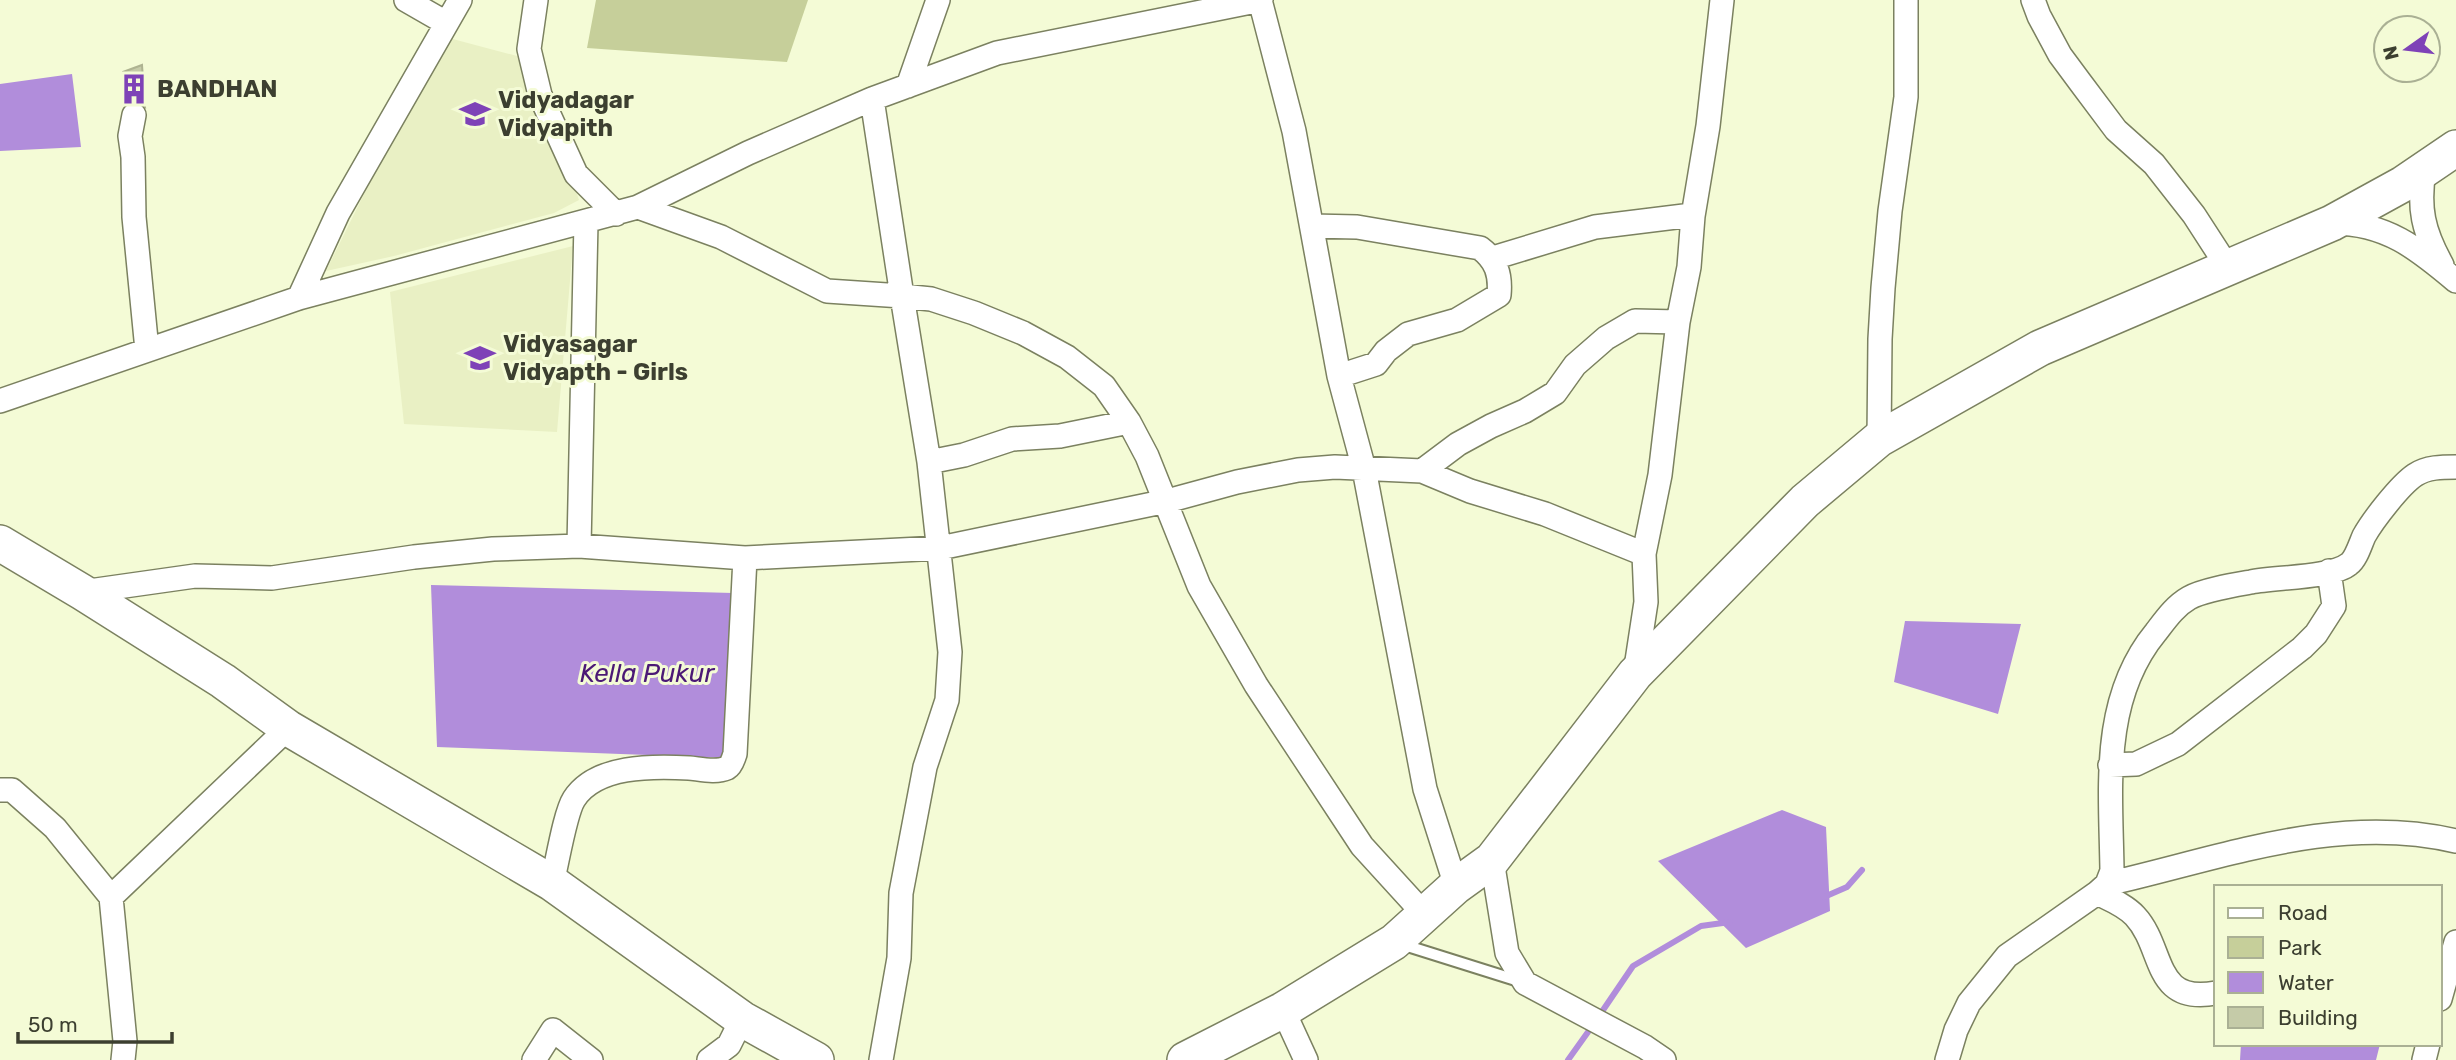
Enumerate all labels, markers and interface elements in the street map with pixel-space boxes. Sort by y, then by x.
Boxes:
north arrow [2372,14,2442,84]
text: N [2378,44,2404,62]
building icon: BANDHAN [117,72,151,106]
place label: BANDHAN [157,75,278,103]
place label: Vidyadagar Vidyapith [498,86,634,142]
school or university icon: Vidyadagar Vidyapith [458,97,492,131]
place label: Vidyasagar Vidyapth - Girls [503,330,688,386]
school or university icon: Vidyasagar Vidyapth - Girls [463,341,497,375]
water label: Kella Pukur [580,658,715,689]
legend [2214,885,2442,1046]
text: Road [2278,900,2328,925]
text: Park [2278,935,2322,960]
text: Water [2278,970,2334,995]
scale bar [18,1000,172,1044]
text: Building [2278,1005,2358,1030]
text: 50 m [28,1012,78,1037]

